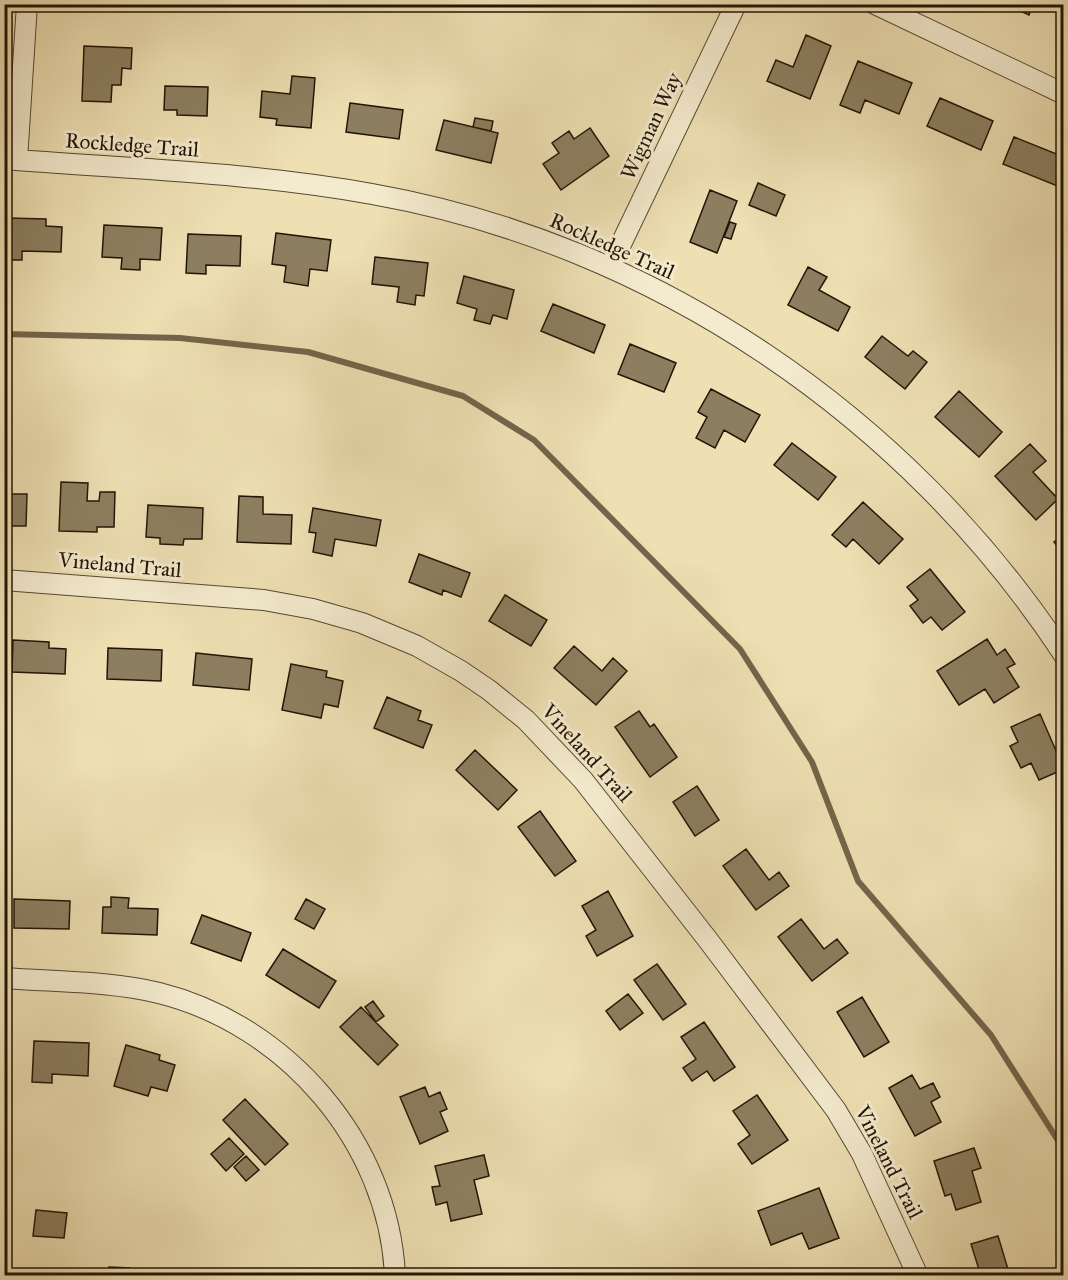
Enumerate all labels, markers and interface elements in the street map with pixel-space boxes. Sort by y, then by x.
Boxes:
street label: Wigman Way [615,67,688,184]
street label: Rockledge Trail [64,127,200,163]
street label: Rockledge Trail [546,207,679,285]
street label: Vineland Trail [56,547,183,583]
street label: Vineland Trail [535,698,638,808]
street label: Vineland Trail [849,1100,929,1223]

